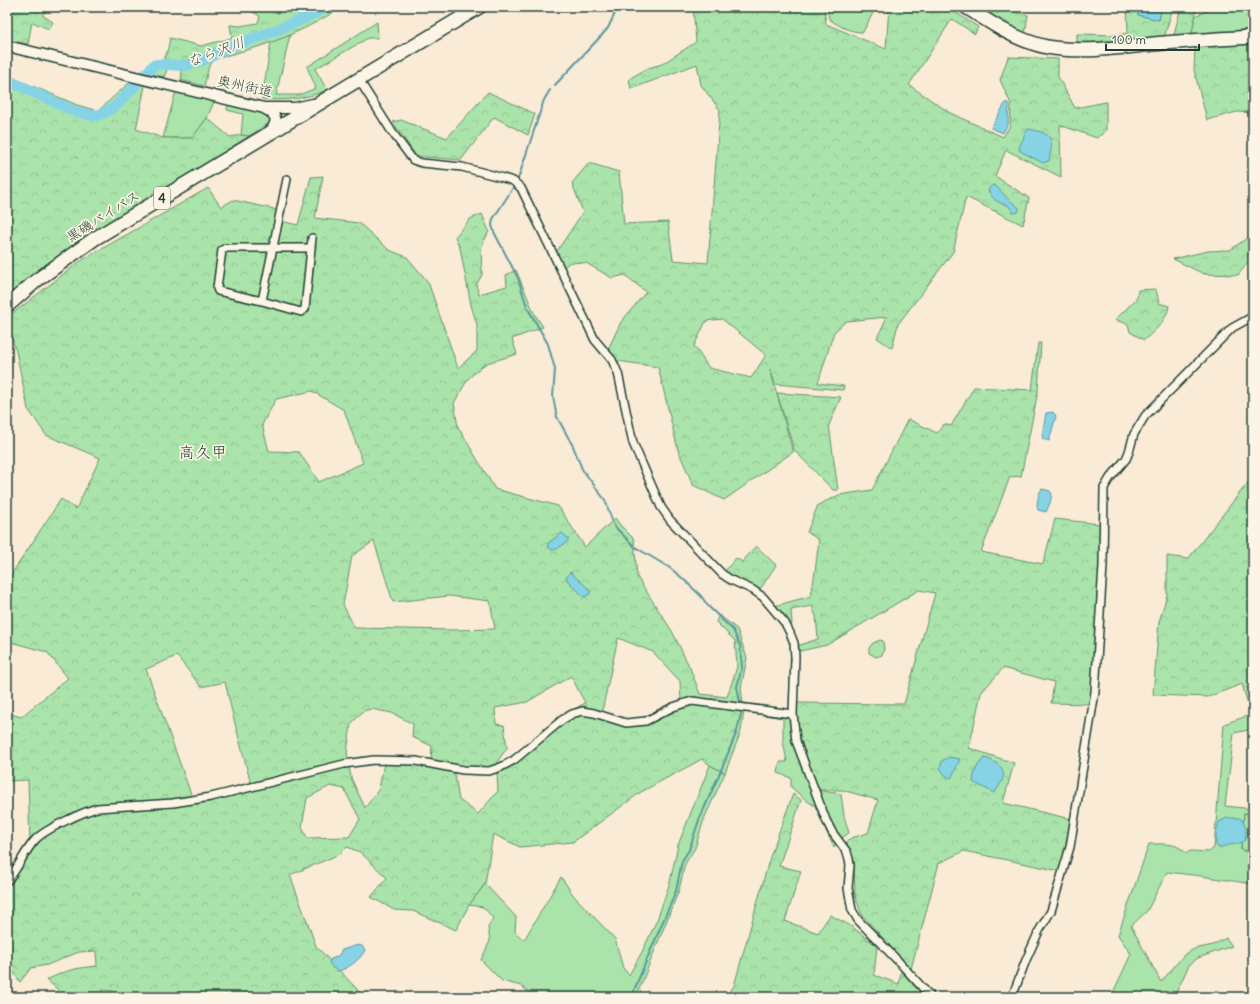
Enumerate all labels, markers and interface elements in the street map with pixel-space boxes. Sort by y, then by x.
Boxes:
scale bar [1106,26,1199,52]
water label: なら沢川 [184,32,247,71]
text: 100 m [1112,32,1146,47]
street label: 奥州街道 [216,71,274,101]
street label: 黒磯バイパス [63,186,143,246]
road number: 4 [154,187,170,209]
district label: 高久甲 [179,442,227,462]

